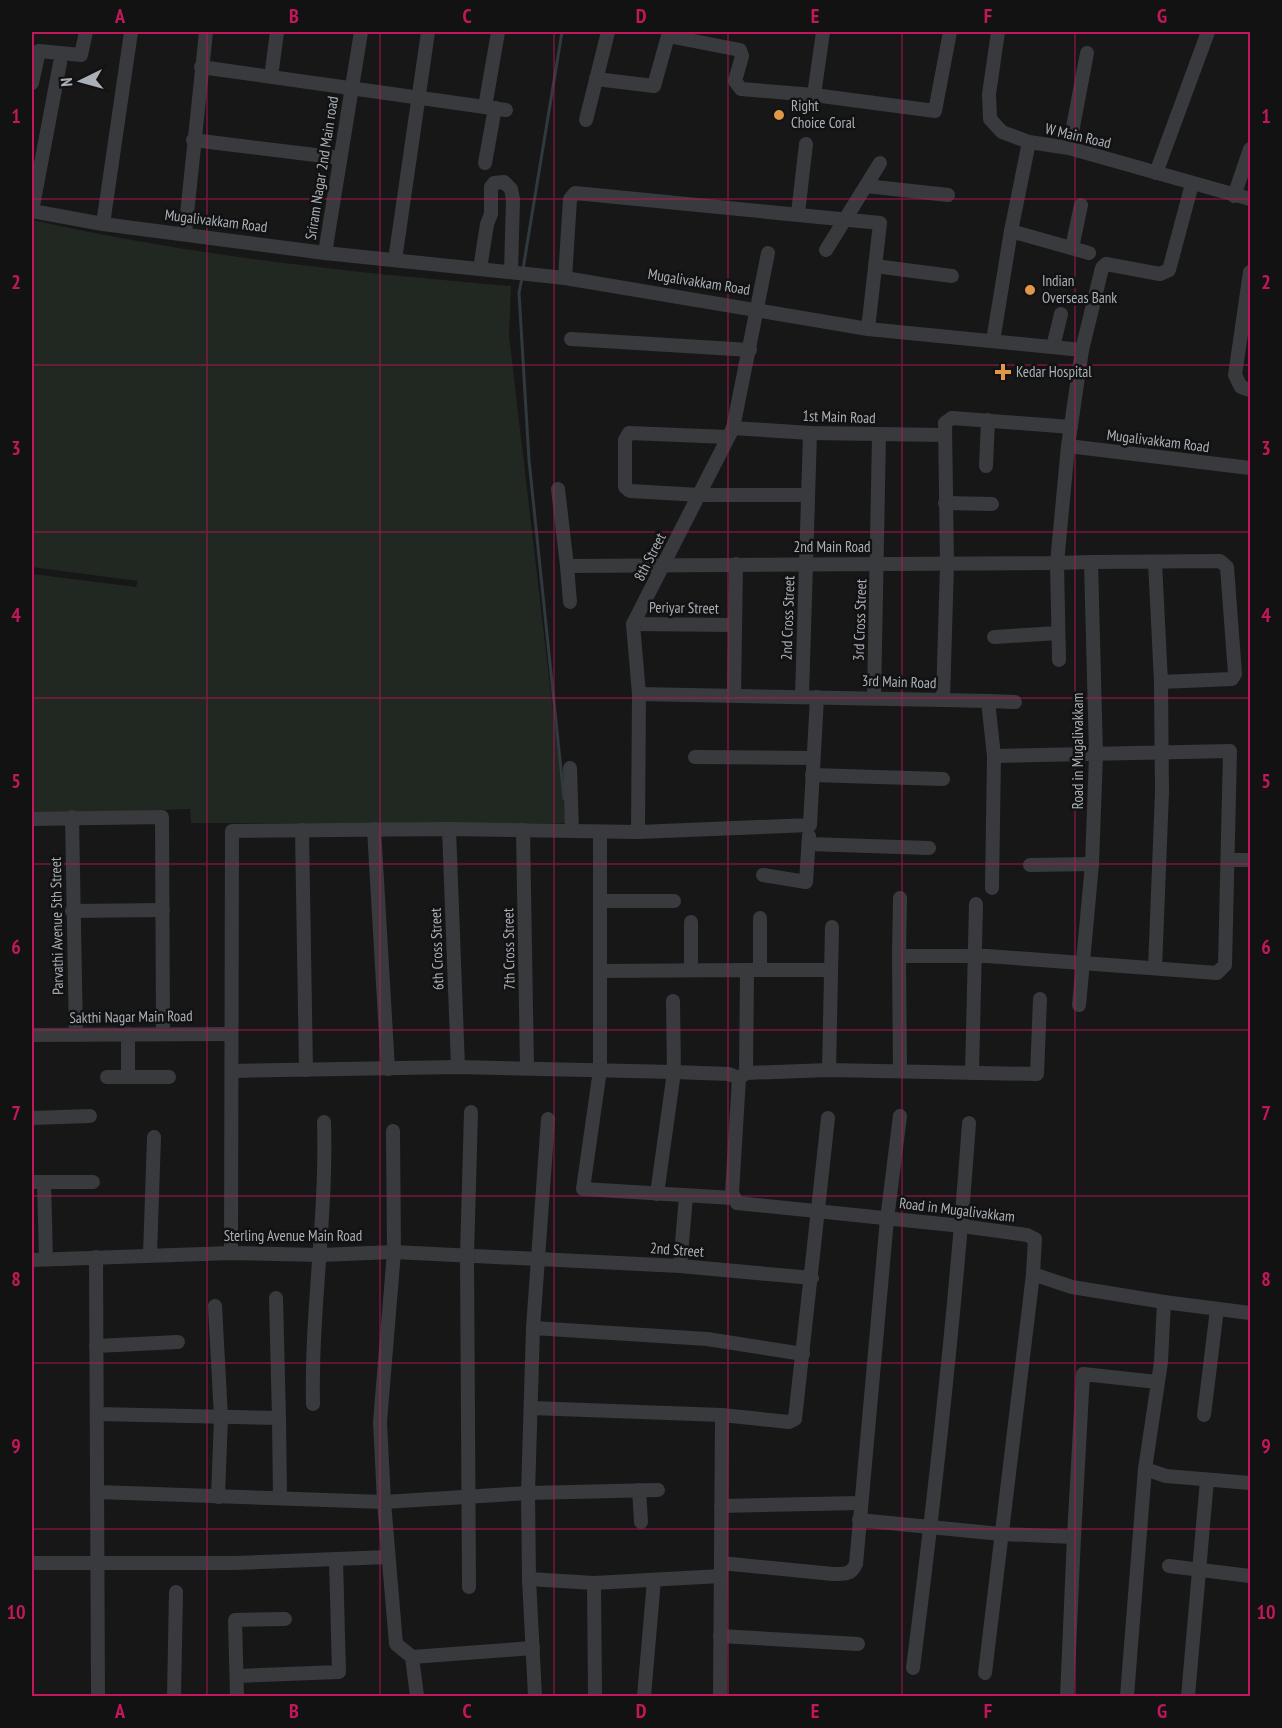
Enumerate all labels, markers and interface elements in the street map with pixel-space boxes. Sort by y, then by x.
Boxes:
text: A [114,3,126,29]
text: B [289,3,299,29]
text: C [462,3,472,29]
text: D [636,3,647,29]
text: E [811,3,819,29]
text: F [984,3,992,29]
text: G [1157,3,1167,29]
north arrow [51,51,111,111]
text: N [56,77,76,87]
street label: Sriram Nagar 2nd Main road [301,95,342,241]
place label: Right Choice Coral [791,96,856,132]
text: 1 [11,103,21,129]
text: 1 [1261,103,1271,129]
marker: Right Choice Coral [772,108,786,122]
street label: W Main Road [1043,119,1113,152]
street label: Mugalivakkam Road [164,205,268,236]
street label: Mugalivakkam Road [647,264,752,299]
text: 2 [11,269,21,295]
text: 2 [1261,269,1271,295]
place label: Indian Overseas Bank [1042,271,1117,307]
marker: Indian Overseas Bank [1023,283,1037,297]
place label: Kedar Hospital [1016,362,1092,381]
marker: Kedar Hospital [994,363,1012,381]
street label: 1st Main Road [802,406,876,427]
street label: Mugalivakkam Road [1106,425,1210,456]
text: 3 [11,435,21,461]
text: 3 [1261,435,1271,461]
street label: 8th Street [629,529,670,584]
street label: 2nd Main Road [793,537,871,556]
street label: 2nd Cross Street [777,575,798,661]
street label: 3rd Cross Street [849,579,870,661]
street label: Periyar Street [649,597,719,618]
text: 4 [11,602,21,628]
text: 4 [1261,602,1271,628]
street label: 3rd Main Road [861,671,937,692]
street label: Road in Mugalivakkam [1068,693,1087,809]
text: 5 [11,768,21,794]
text: 5 [1261,768,1271,794]
street label: Parvathi Avenue 5th Street [46,857,67,995]
street label: 6th Cross Street [426,908,447,990]
street label: 7th Cross Street [498,908,519,990]
text: 6 [11,934,21,960]
text: 6 [1261,934,1271,960]
street label: Sakthi Nagar Main Road [69,1006,193,1027]
text: 7 [11,1100,21,1126]
text: 7 [1261,1100,1271,1126]
street label: Road in Mugalivakkam [898,1193,1016,1226]
street label: Sterling Avenue Main Road [224,1226,362,1245]
street label: 2nd Street [649,1238,705,1261]
text: 8 [11,1266,21,1292]
text: 8 [1261,1266,1271,1292]
text: 9 [11,1433,21,1459]
text: 9 [1261,1433,1271,1459]
text: 10 [6,1599,26,1625]
text: 10 [1256,1599,1276,1625]
text: A [114,1698,126,1724]
text: B [289,1698,299,1724]
text: C [462,1698,472,1724]
text: D [636,1698,647,1724]
text: E [811,1698,819,1724]
text: F [984,1698,992,1724]
text: G [1157,1698,1167,1724]

